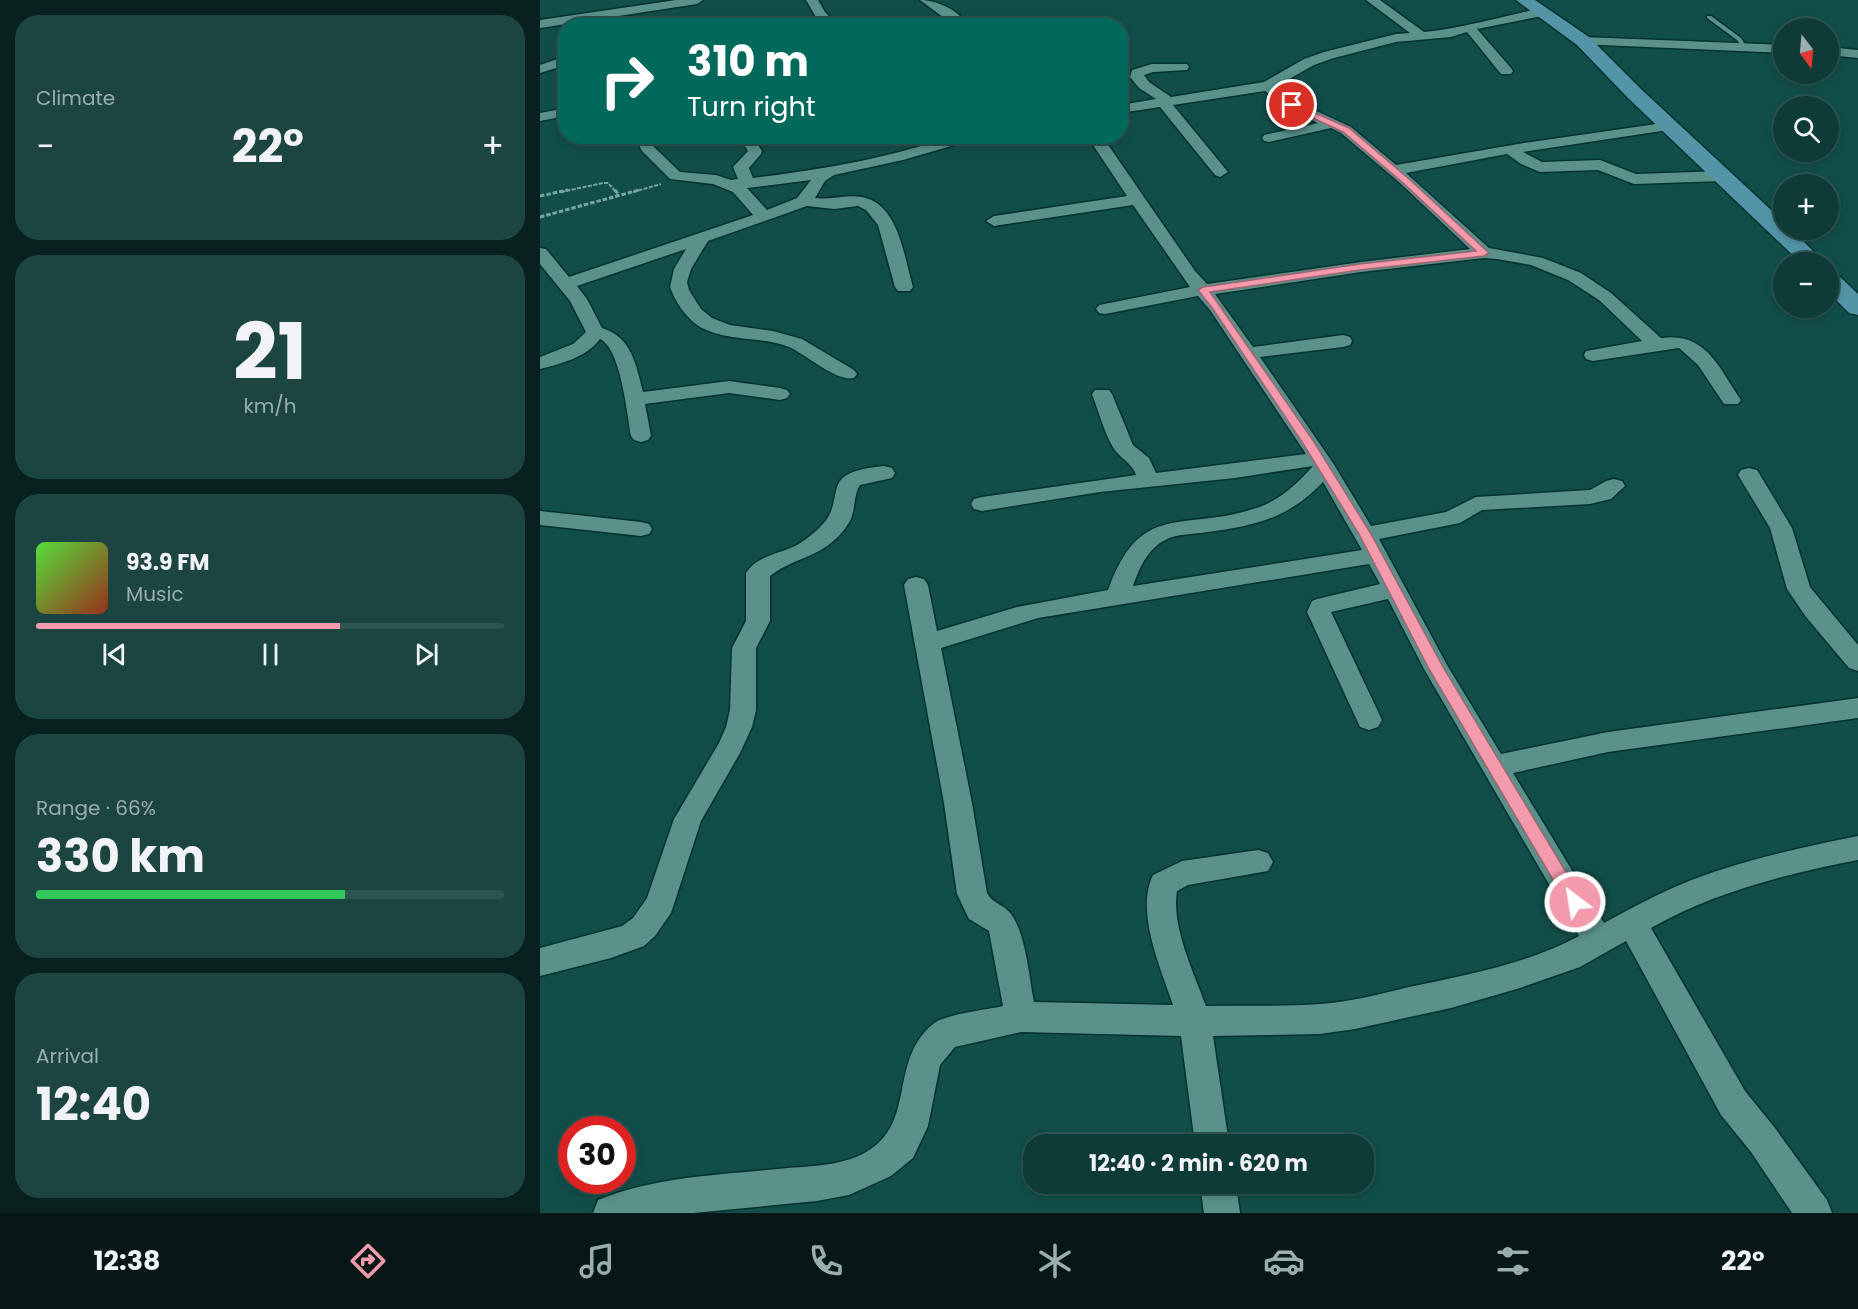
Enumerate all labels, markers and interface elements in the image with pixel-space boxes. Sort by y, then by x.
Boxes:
north arrow [1773,18,1839,84]
map controls [1773,18,1839,318]
text: 310 m [687,32,809,91]
icon: right [588,42,666,120]
pin [1266,79,1317,130]
text: Climate [36,84,115,112]
text: Turn right [687,88,816,125]
icon: arrive [1275,88,1308,121]
button: search [1773,96,1839,162]
text: 22° [232,115,304,178]
text: − [36,123,54,170]
text: + [481,123,504,170]
button: + [1773,174,1839,240]
button: − [1773,252,1839,318]
text: 21 [233,297,307,406]
text: km/h [243,392,297,420]
text: 93.9 FM [126,547,209,578]
text: Music [126,580,184,608]
icon: previous [98,638,131,671]
icon: pause [254,638,287,671]
icon: next [410,638,443,671]
text: Range · 66% [36,794,156,822]
text: 330 km [36,825,205,888]
position arrow [1543,870,1607,934]
text: Arrival [36,1042,99,1070]
text: 12:40 [36,1073,151,1136]
speed limit sign: 30 [558,1116,636,1194]
text: 12:40 · 2 min · 620 m [1089,1148,1308,1179]
icon: directions [347,1240,389,1282]
icon: music [576,1240,618,1282]
icon: phone [805,1240,847,1282]
icon: climate [1034,1240,1076,1282]
icon: car [1263,1240,1305,1282]
icon: filters [1492,1240,1534,1282]
text: 12:38 [93,1242,161,1279]
text: 22° [1721,1242,1764,1279]

